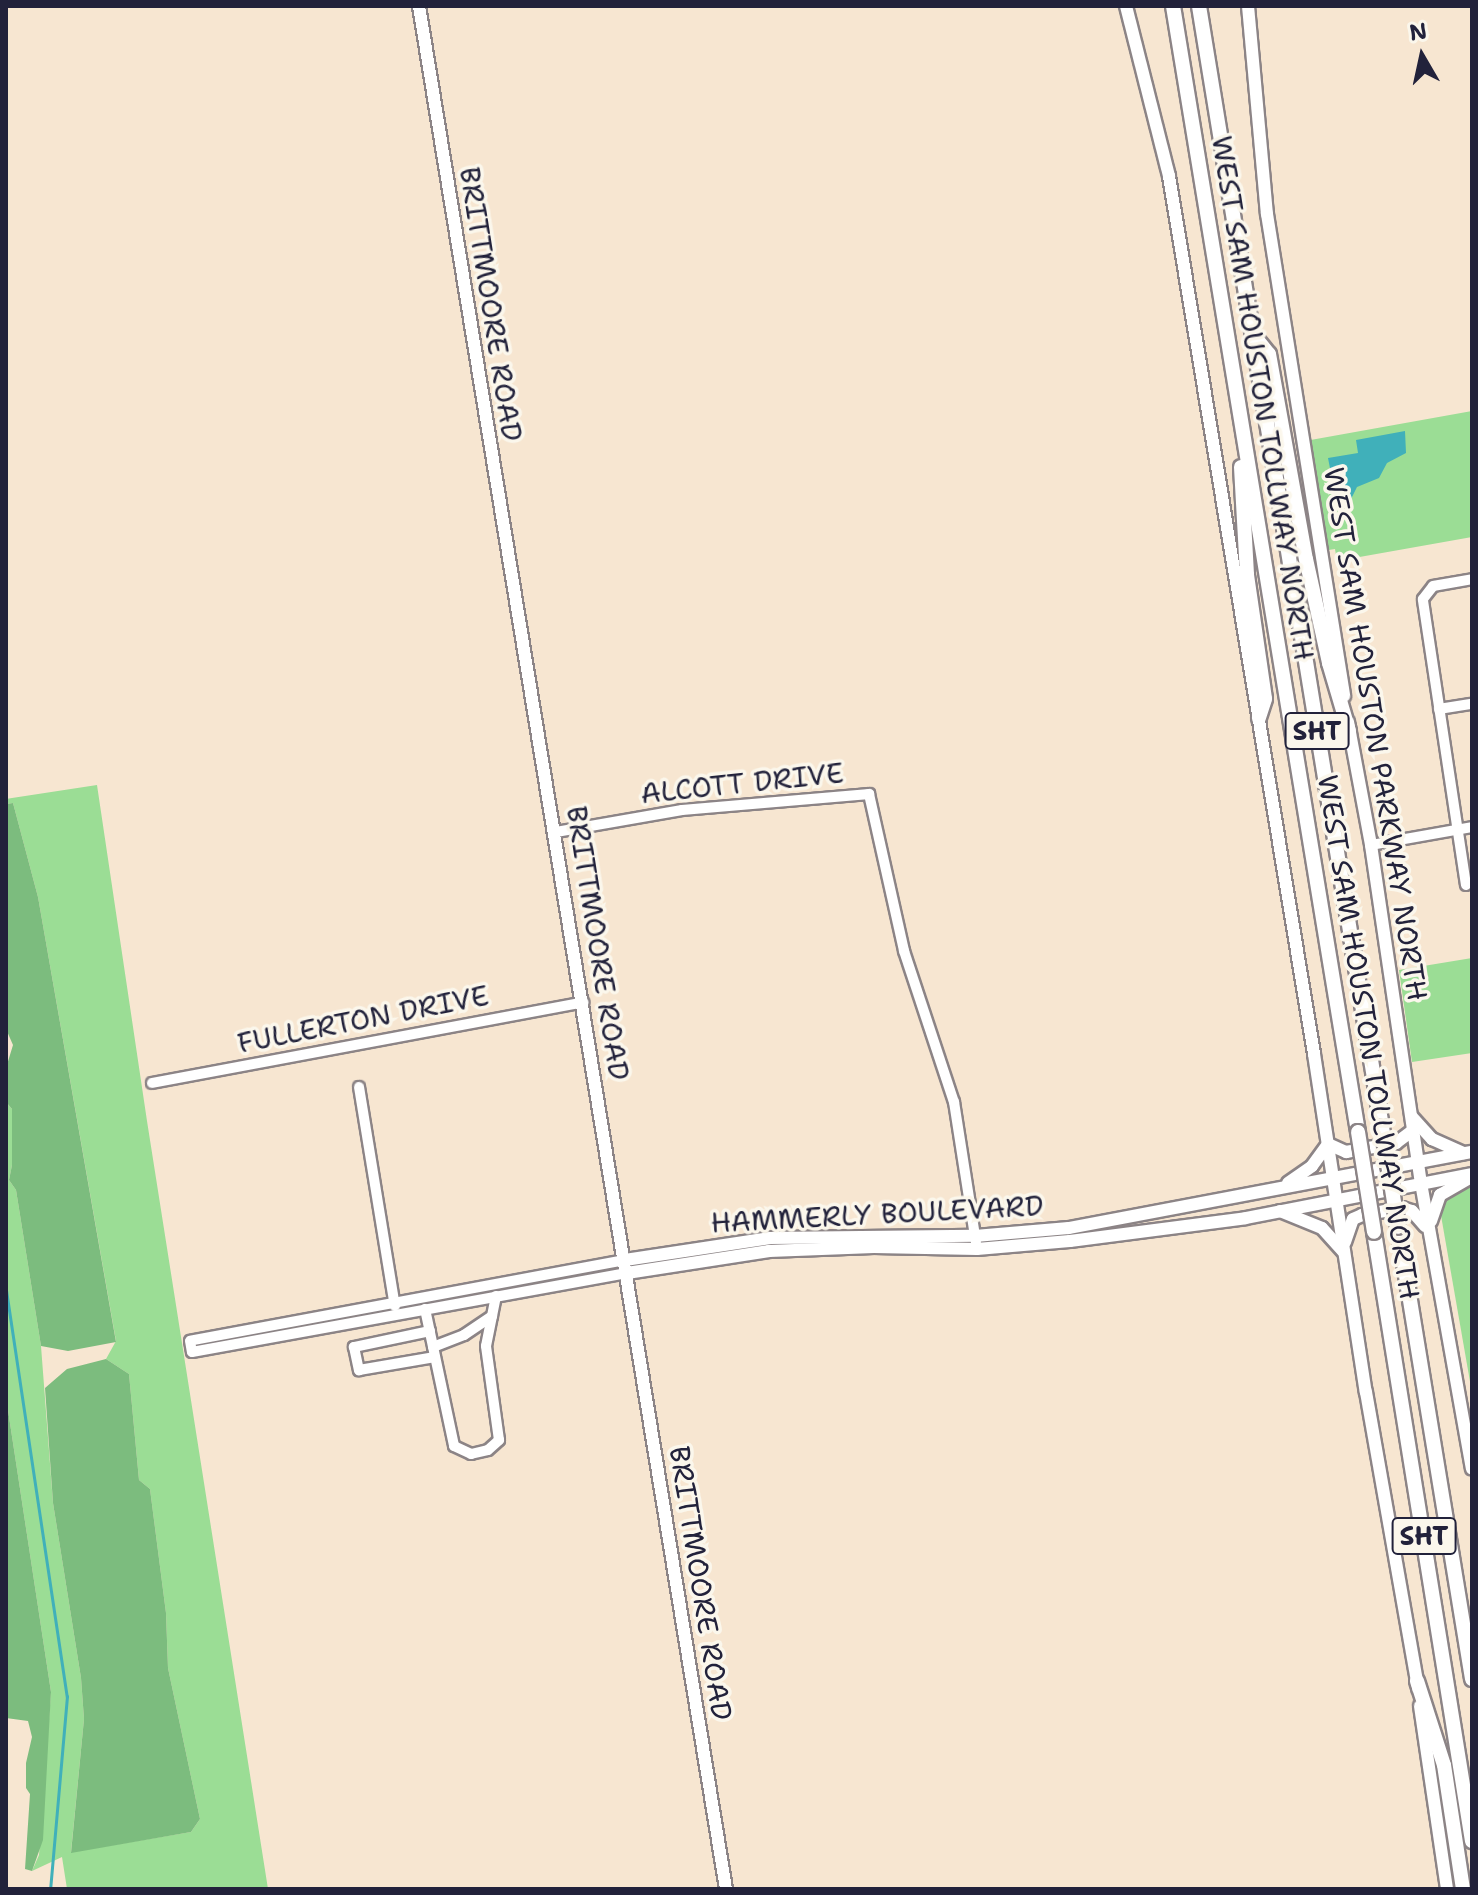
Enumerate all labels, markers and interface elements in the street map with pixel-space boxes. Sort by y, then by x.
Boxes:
north arrow [1382,16,1462,96]
text: N [1407,16,1429,47]
street label: WEST SAM HOUSTON TOLLWAY NORTH [1205,133,1321,663]
street label: BRITTMOORE ROAD [453,165,529,443]
street label: WEST SAM HOUSTON PARKWAY NORTH [1317,465,1435,1003]
road number: SHT [1283,709,1351,753]
street label: ALCOTT DRIVE [639,756,845,810]
street label: WEST SAM HOUSTON TOLLWAY NORTH [1311,772,1427,1302]
street label: BRITTMOORE ROAD [560,804,636,1082]
street label: FULLERTON DRIVE [235,978,491,1060]
street label: HAMMERLY BOULEVARD [710,1189,1044,1239]
street label: BRITTMOORE ROAD [663,1444,739,1722]
road number: SHT [1390,1514,1458,1558]

